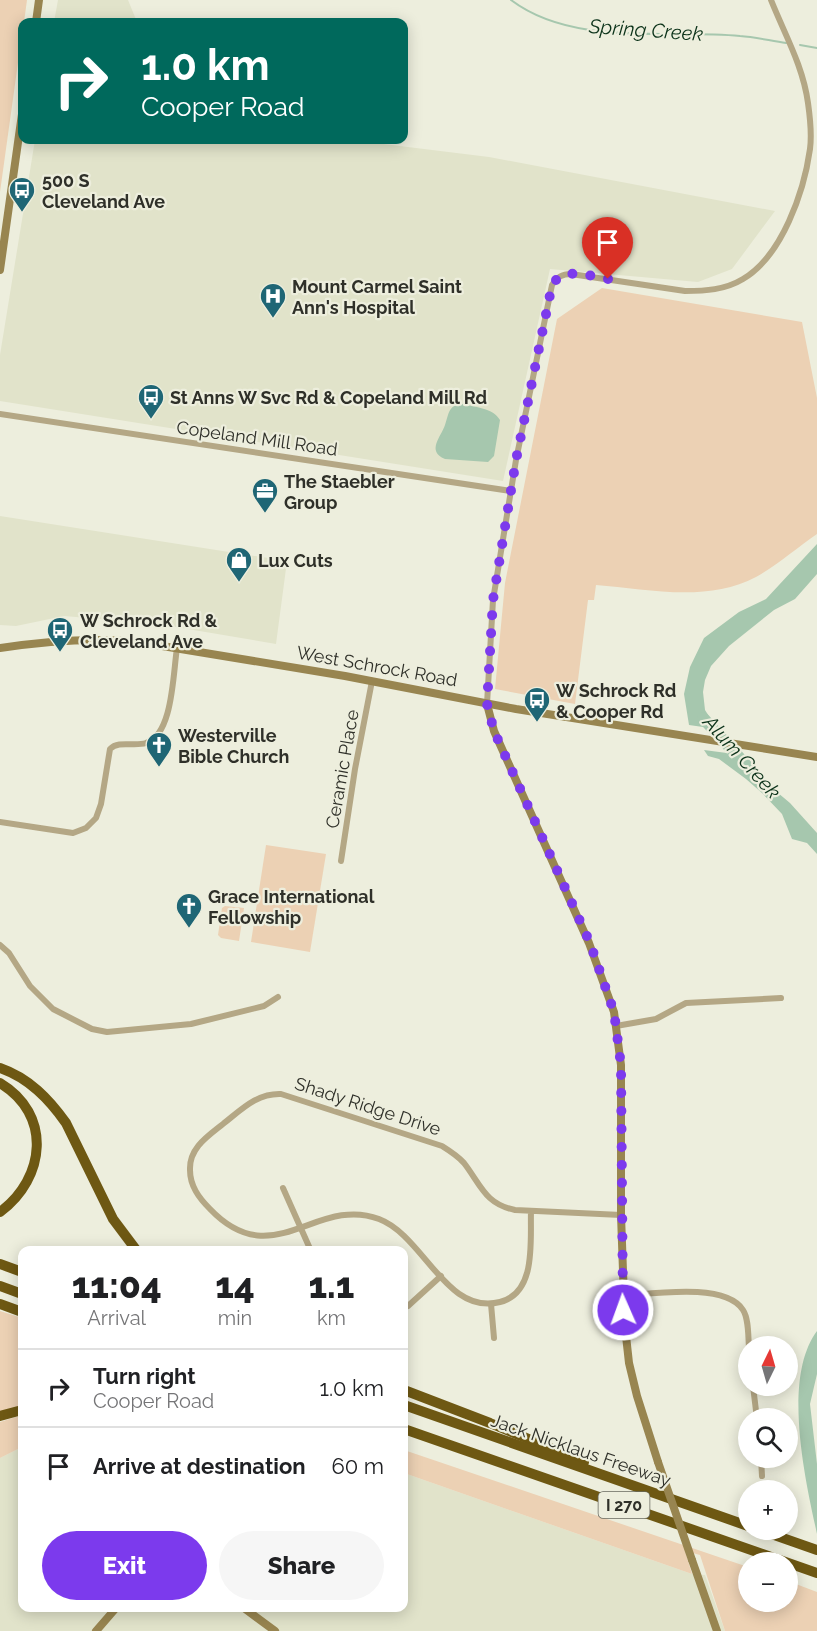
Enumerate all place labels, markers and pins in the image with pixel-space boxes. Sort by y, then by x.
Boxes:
place label: 500 S Cleveland Ave [42,170,165,212]
bus stop icon: 500 S Cleveland Ave [7,175,37,213]
pin [582,217,633,279]
place label: Mount Carmel Saint Ann's Hospital [292,276,462,318]
hospital icon: Mount Carmel Saint Ann's Hospital [258,281,288,319]
bus stop icon: St Anns W Svc Rd & Copeland Mill Rd [136,382,166,420]
place label: St Anns W Svc Rd & Copeland Mill Rd [170,387,487,408]
place label: The Staebler Group [284,471,395,513]
office icon: The Staebler Group [250,476,280,514]
shop icon: Lux Cuts [224,545,254,583]
place label: Lux Cuts [258,550,333,571]
place label: W Schrock Rd & Cleveland Ave [80,610,218,652]
bus stop icon: W Schrock Rd & Cleveland Ave [45,615,75,653]
place label: W Schrock Rd & Cooper Rd [556,680,676,722]
bus stop icon: W Schrock Rd & Cooper Rd [522,685,552,723]
place label: Westerville Bible Church [178,725,289,767]
church icon: Westerville Bible Church [144,730,174,768]
place label: Grace International Fellowship [208,886,375,928]
church icon: Grace International Fellowship [174,891,204,929]

